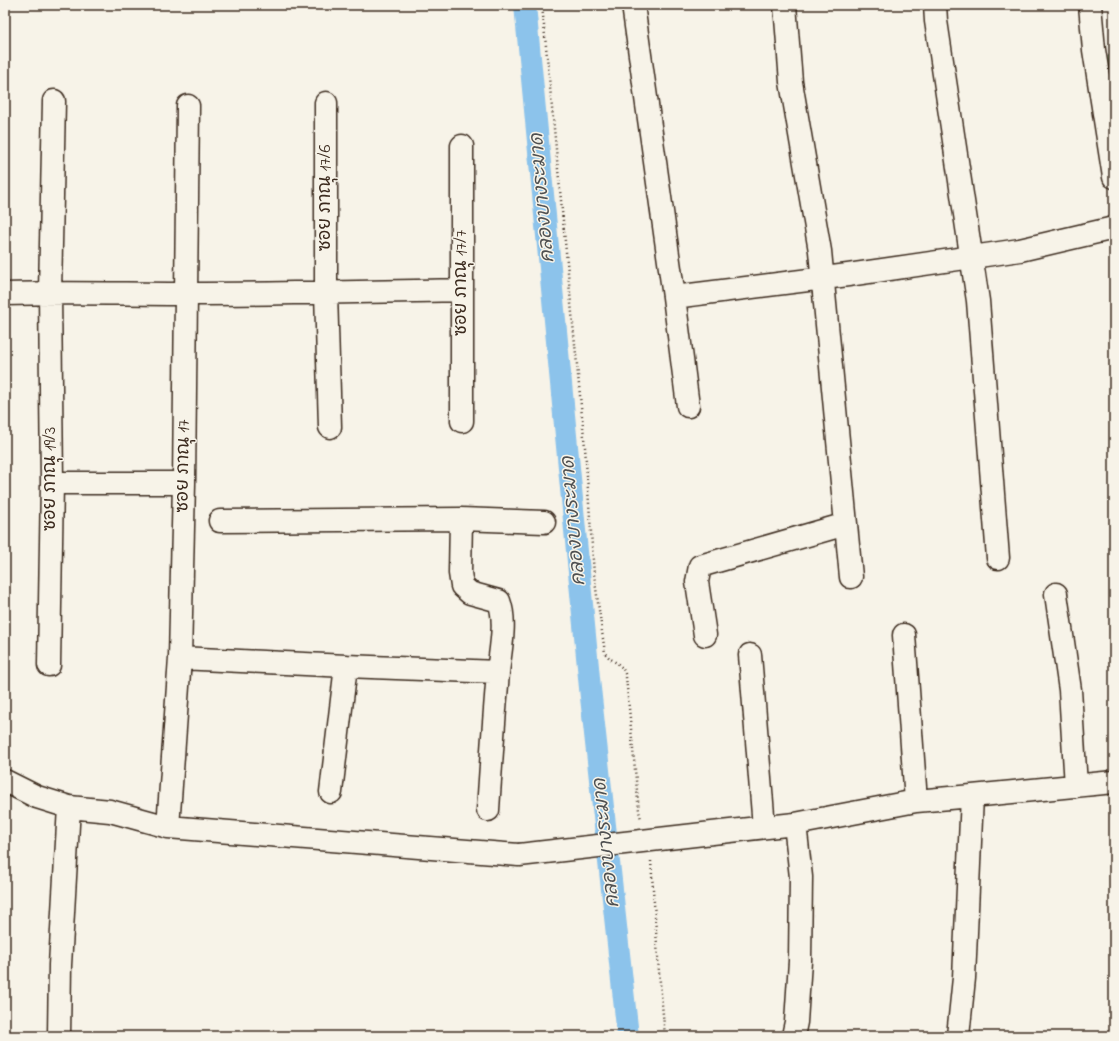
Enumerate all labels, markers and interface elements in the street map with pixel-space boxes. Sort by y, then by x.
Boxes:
water label: คลองบางระมาด [524,131,562,264]
street label: ซอย ภาณุ 17/6 [313,145,339,251]
street label: ซอย ภาณุ 17/7 [449,229,475,336]
street label: ซอย ภาณุ 17 [170,419,198,513]
street label: ซอย ภาณุ 19/3 [38,427,64,531]
water label: คลองบางระมาด [555,454,593,587]
water label: คลองบางระมาด [587,776,627,909]

